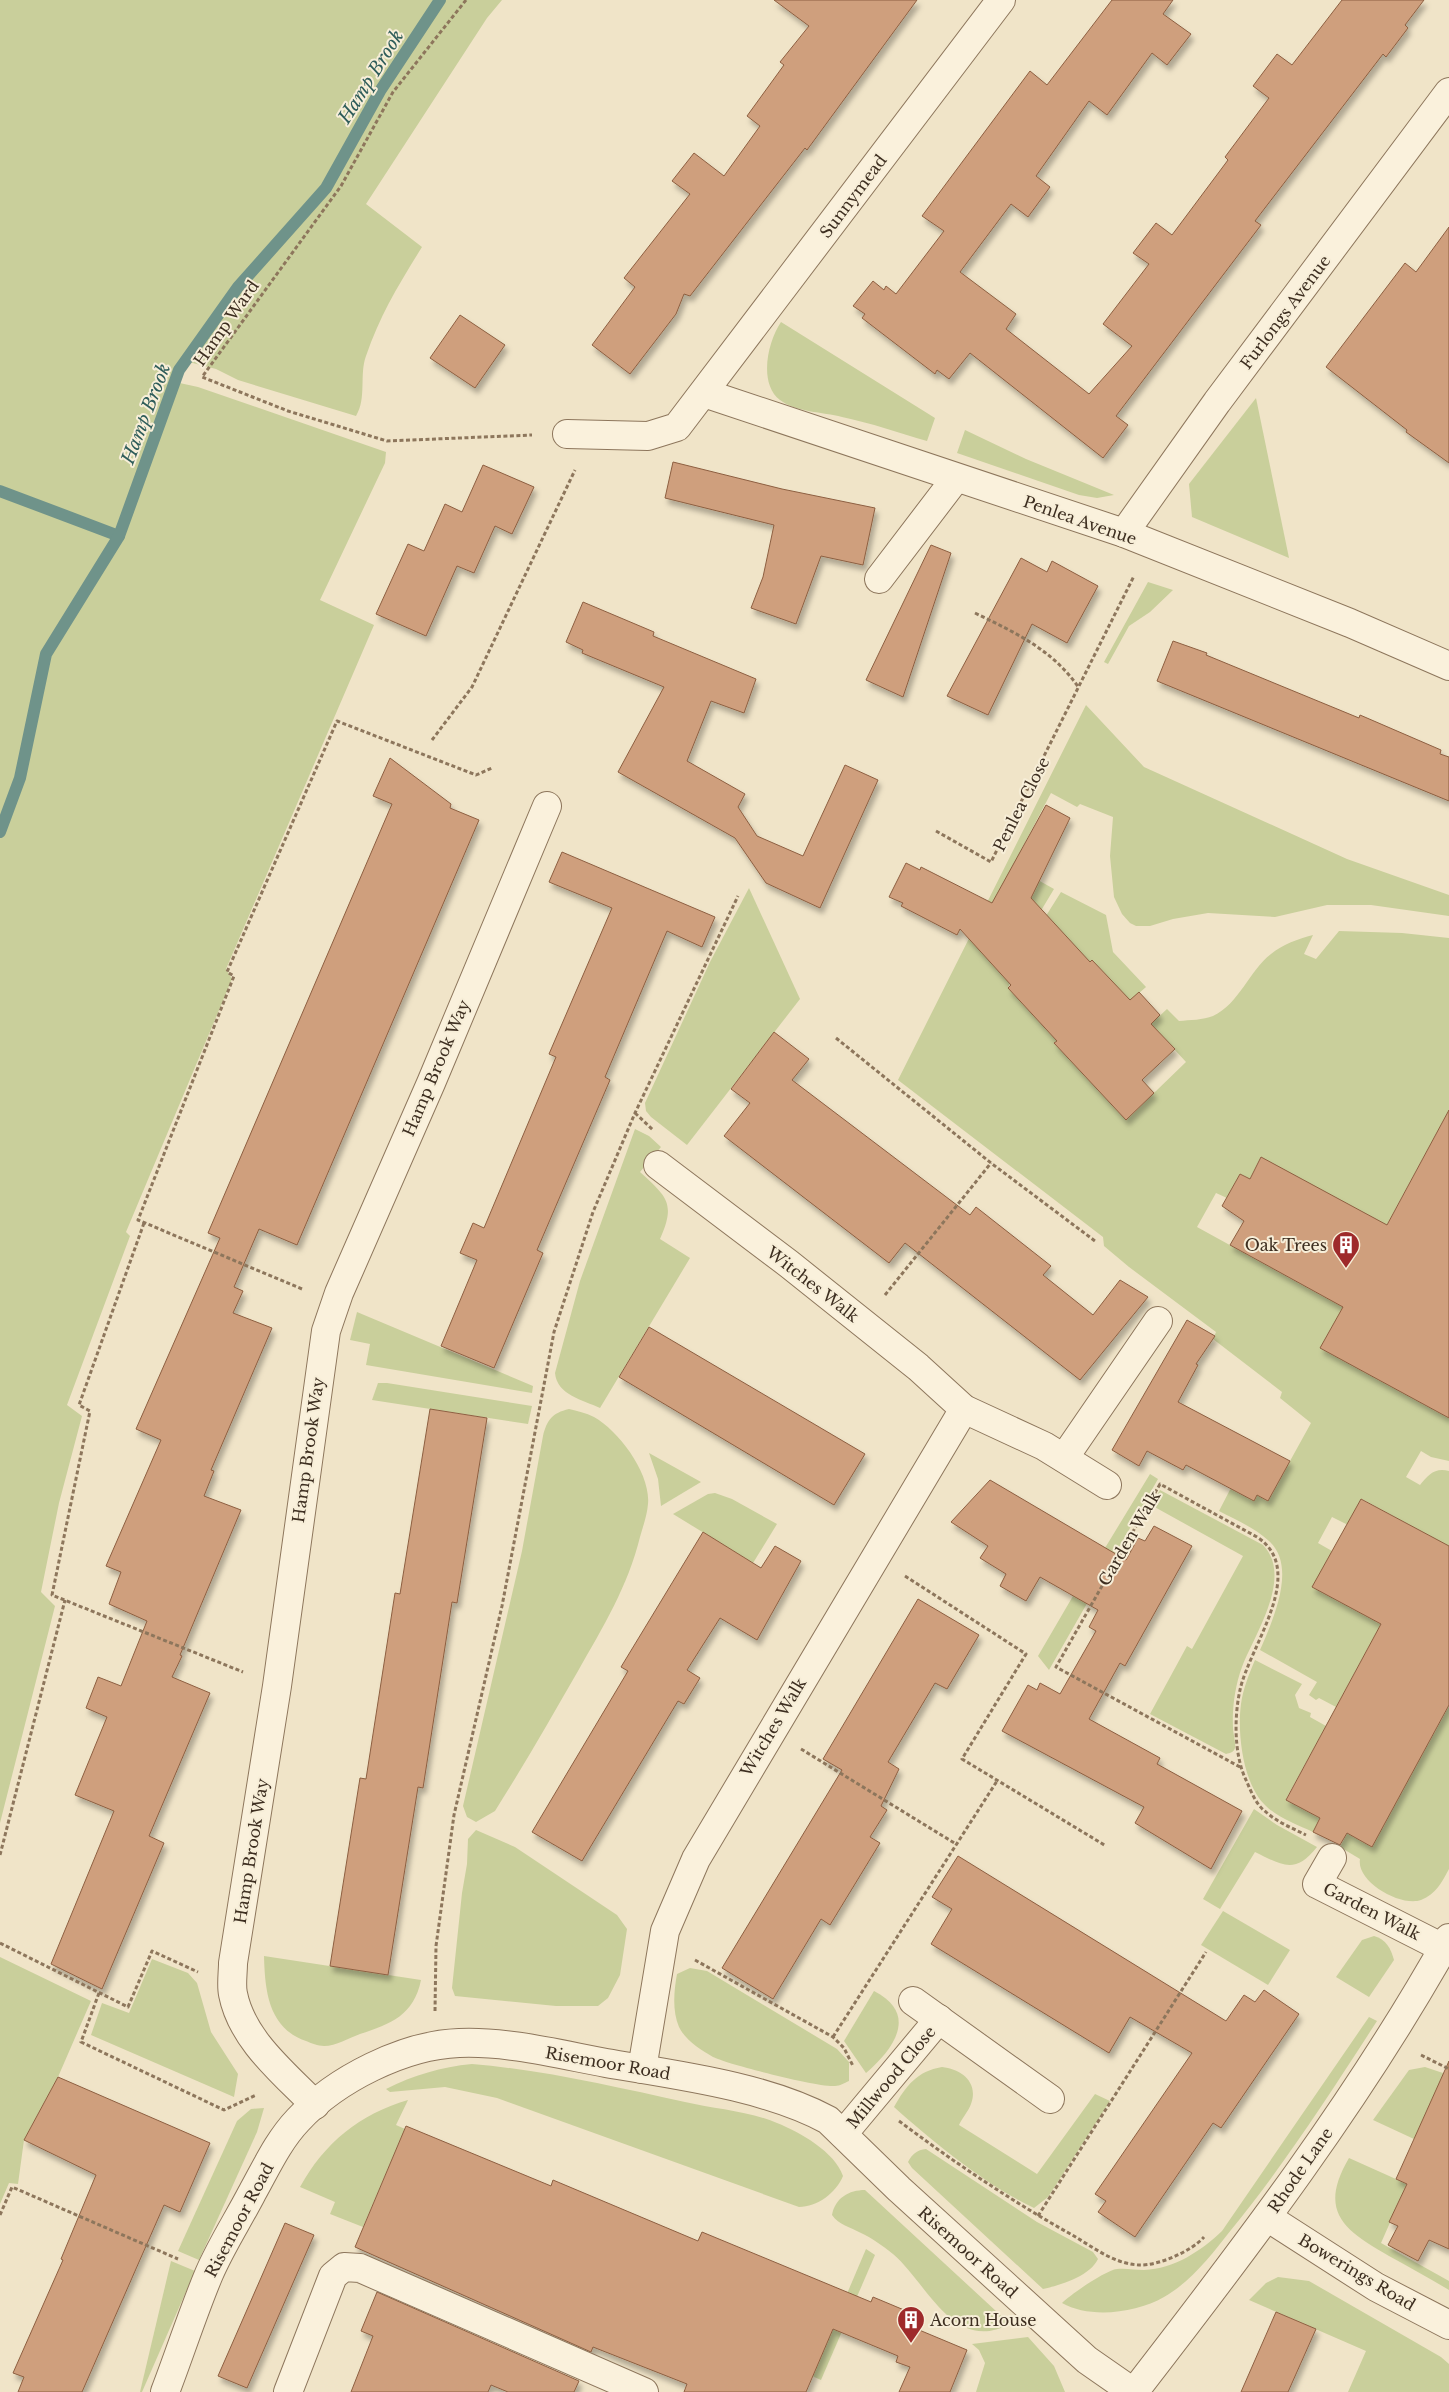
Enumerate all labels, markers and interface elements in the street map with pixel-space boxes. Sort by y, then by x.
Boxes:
water label: Hamp Brook [333,26,408,129]
street label: Sunnymead [815,150,891,242]
street label: Furlongs Avenue [1236,251,1334,373]
street label: Hamp Ward [189,276,263,370]
water label: Hamp Brook [116,361,175,468]
street label: Penlea Avenue [1021,491,1139,549]
street label: Penlea Close [989,753,1053,855]
street label: Hamp Brook Way [398,996,474,1139]
building icon: Oak Trees [1331,1230,1361,1269]
place label: Oak Trees [1245,1235,1327,1255]
street label: Witches Walk [762,1241,863,1326]
street label: Hamp Brook Way [288,1375,328,1524]
street label: Garden Walk [1094,1487,1164,1589]
street label: Witches Walk [735,1674,810,1781]
street label: Hamp Brook Way [230,1776,272,1925]
street label: Garden Walk [1320,1878,1424,1944]
street label: Millwood Close [842,2022,940,2132]
street label: Risemoor Road [544,2042,672,2084]
street label: Rhode Lane [1263,2124,1337,2216]
street label: Risemoor Road [200,2159,278,2281]
street label: Risemoor Road [914,2202,1022,2302]
street label: Bowerings Road [1295,2229,1419,2315]
building icon: Acorn House [896,2305,926,2344]
place label: Acorn House [929,2310,1036,2330]

